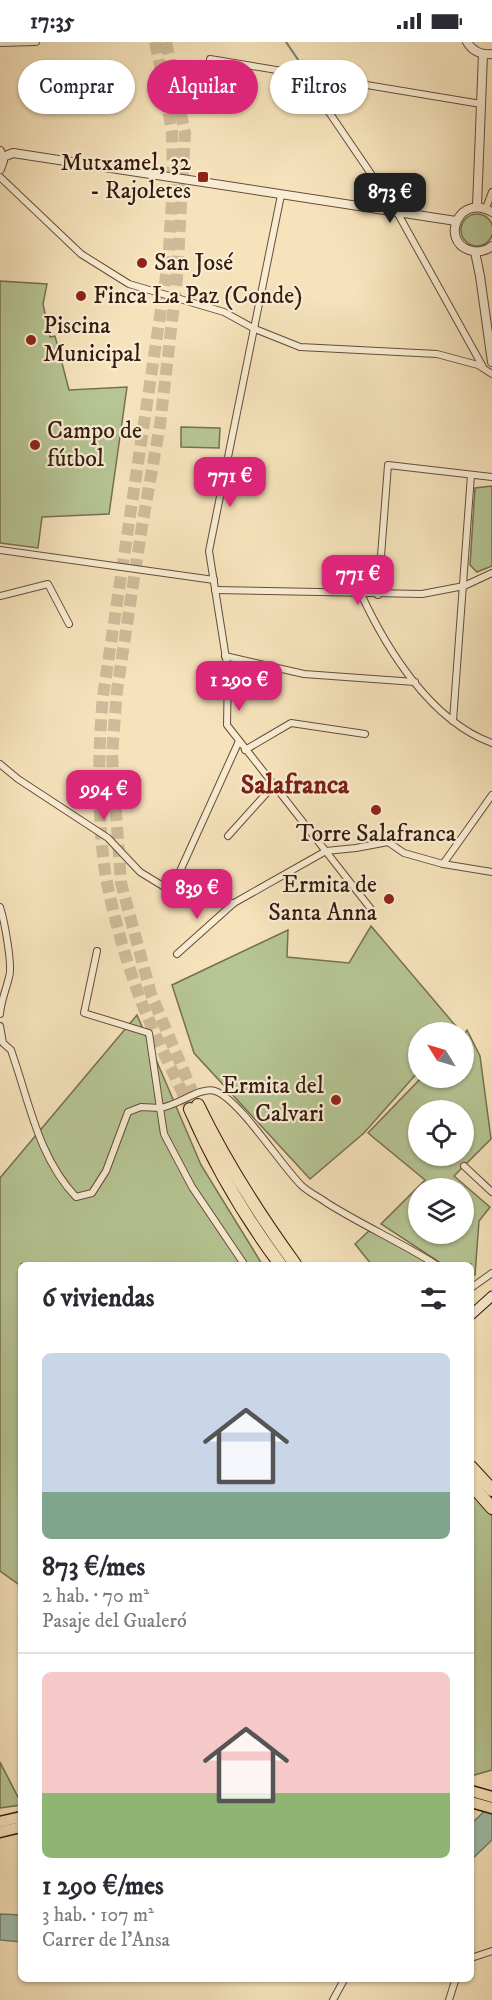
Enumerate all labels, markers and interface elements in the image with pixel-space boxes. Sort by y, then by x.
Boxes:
text: 17:35 [30,8,75,35]
chip: Comprar [18,60,135,114]
chip: Alquilar [147,60,258,114]
chip: Filtros [270,60,368,114]
place label: Mutxamel, 32 - Rajoletes [61,148,191,206]
marker: Mutxamel, 32 - Rajoletes [196,170,210,184]
pin: 873 € [348,173,432,224]
text: 873 € [368,180,412,205]
place label: San José [154,248,233,278]
marker: San José [135,256,149,270]
place label: Finca La Paz (Conde) [93,281,302,311]
marker: Finca La Paz (Conde) [74,289,88,303]
place label: Piscina Municipal [43,311,142,369]
marker: Piscina Municipal [24,333,38,347]
place label: Campo de fútbol [47,416,142,474]
marker: Campo de fútbol [28,438,42,452]
pin: 771 € [188,457,272,508]
text: 771 € [208,464,252,489]
pin: 771 € [316,555,400,606]
text: 771 € [336,562,380,587]
pin: 1 290 € [184,661,294,712]
text: 1 290 € [210,668,268,693]
district label: Salafranca [241,769,350,802]
pin: 994 € [62,770,146,821]
text: 994 € [80,777,128,802]
marker: Torre Salafranca [369,803,383,817]
place label: Torre Salafranca [296,819,457,849]
pin: 839 € [155,869,239,920]
place label: Ermita de Santa Anna [268,870,378,928]
text: 839 € [175,876,219,901]
marker: Ermita de Santa Anna [382,892,396,906]
north arrow [408,1022,474,1088]
map controls [408,1022,474,1244]
place label: Ermita del Calvari [222,1071,325,1129]
marker: Ermita del Calvari [329,1093,343,1107]
button: locate [408,1100,474,1166]
button: layers [408,1178,474,1244]
text: 6 viviendas [42,1282,154,1315]
icon: filters [417,1282,450,1315]
icon: home [192,1392,300,1500]
text: 873 €/mes [42,1551,145,1584]
text: 2 hab. · 70 m² [42,1584,149,1609]
text: Pasaje del Gualeró [42,1609,187,1634]
icon: home [192,1711,300,1819]
text: 1 290 €/mes [42,1870,164,1903]
text: 3 hab. · 107 m² [42,1903,154,1928]
text: Carrer de l'Ansa [42,1928,170,1953]

